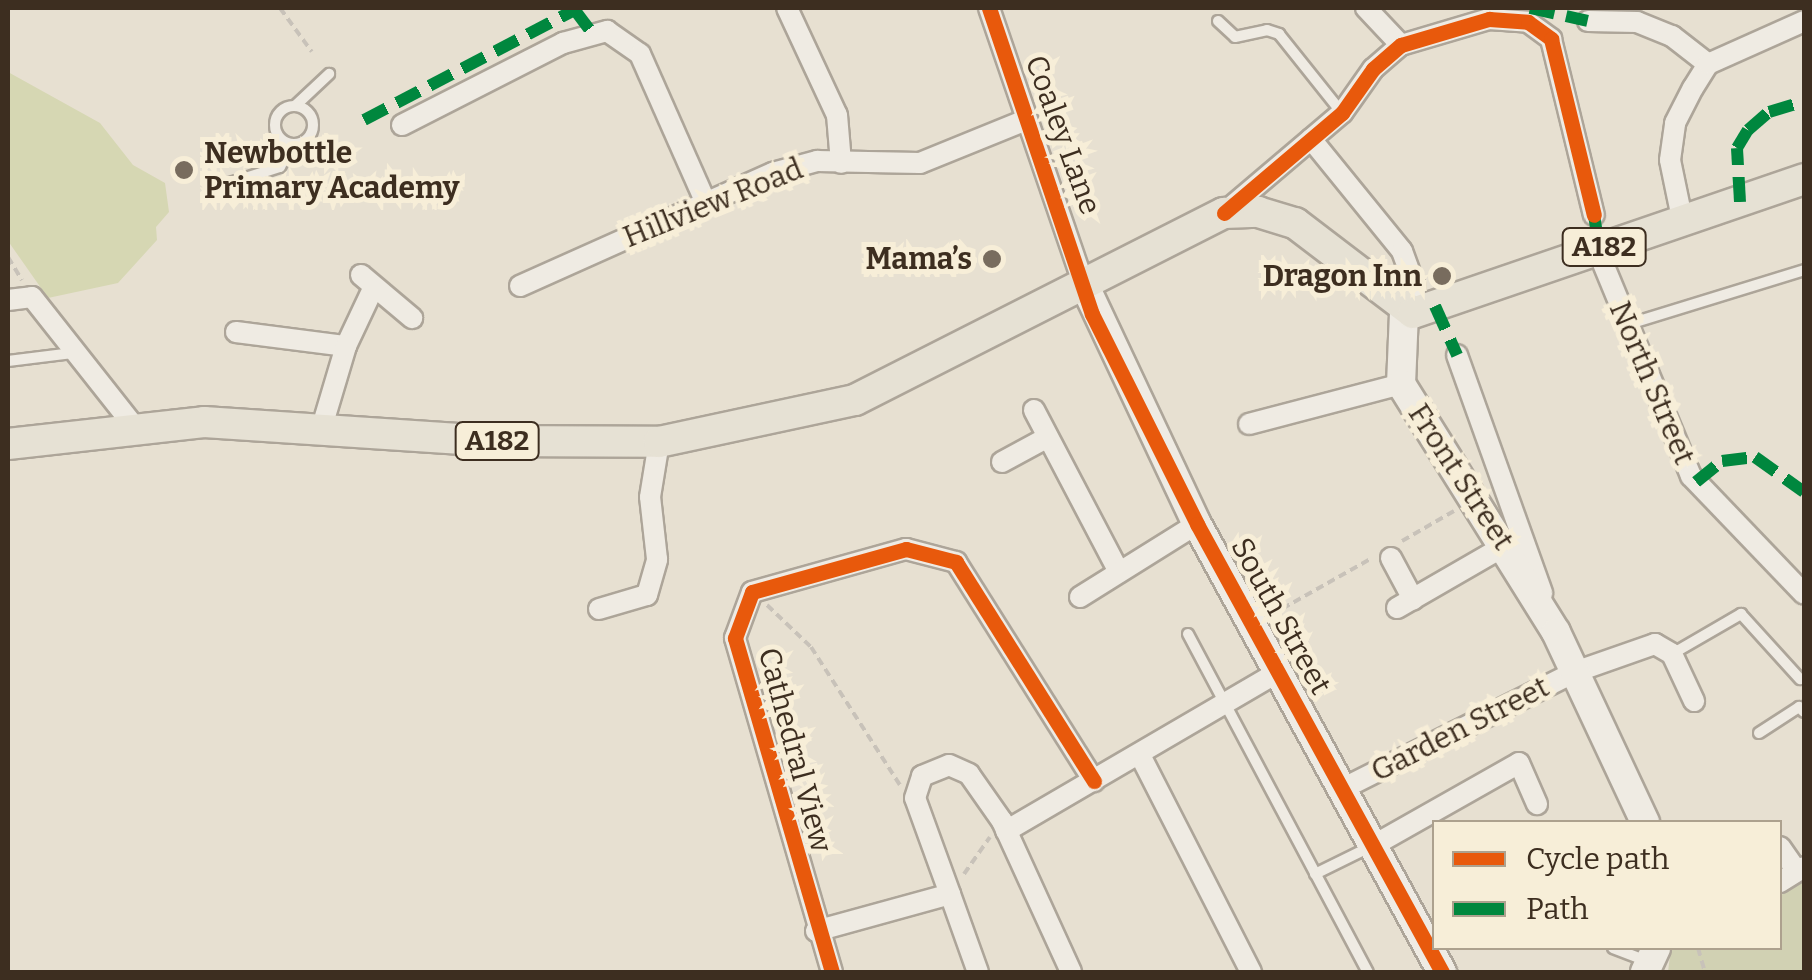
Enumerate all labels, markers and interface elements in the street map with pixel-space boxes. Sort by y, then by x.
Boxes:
street label: Coaley Lane [1018,51,1108,219]
place label: Newbottle Primary Academy [204,135,459,206]
street label: Hillview Road [618,151,808,255]
marker: Newbottle Primary Academy [173,159,195,181]
road number: A182 [1562,224,1646,270]
place label: Mama’s [866,241,972,277]
marker: Mama’s [981,248,1003,270]
place label: Dragon Inn [1263,258,1422,294]
marker: Dragon Inn [1431,265,1453,287]
street label: North Street [1601,296,1703,470]
street label: Front Street [1401,397,1521,557]
road number: A182 [454,418,540,464]
street label: South Street [1223,531,1339,701]
street label: Cathedral View [750,644,840,856]
street label: Garden Street [1365,669,1555,789]
legend [1432,820,1782,950]
text: Cycle path [1526,841,1669,877]
text: Path [1526,891,1589,927]

